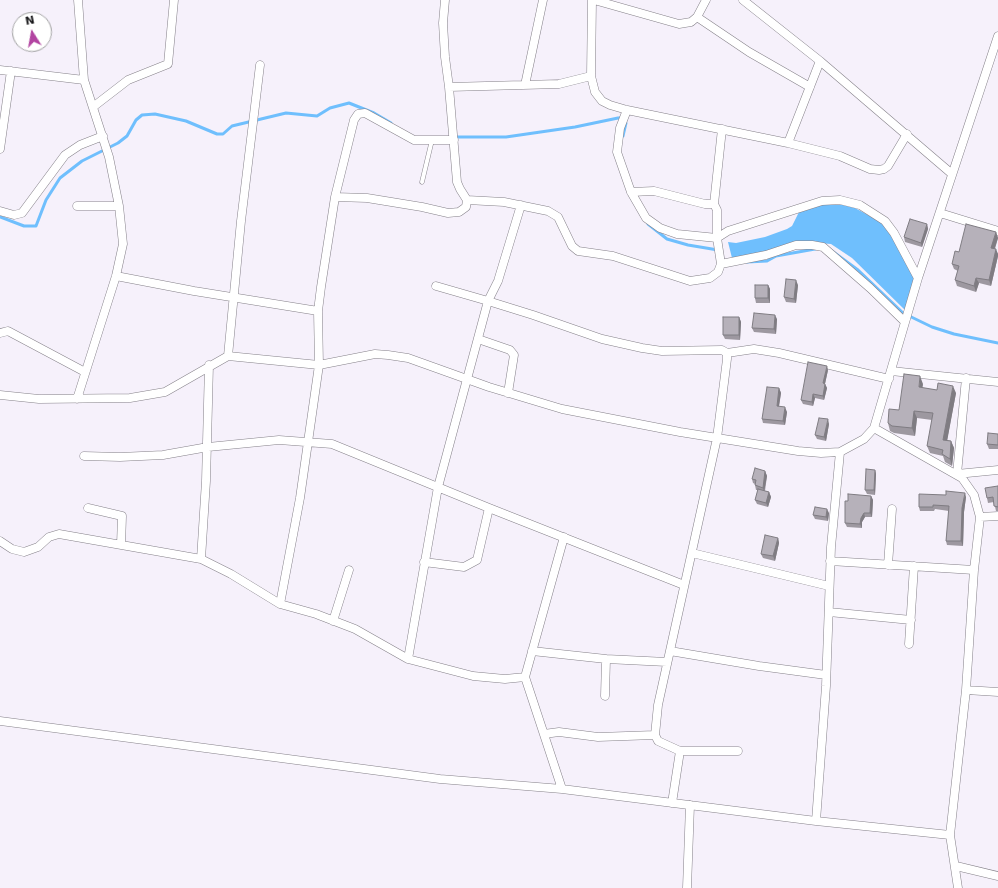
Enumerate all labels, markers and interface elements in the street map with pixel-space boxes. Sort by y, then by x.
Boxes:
north arrow [12,12,52,52]
text: N [24,13,36,28]

